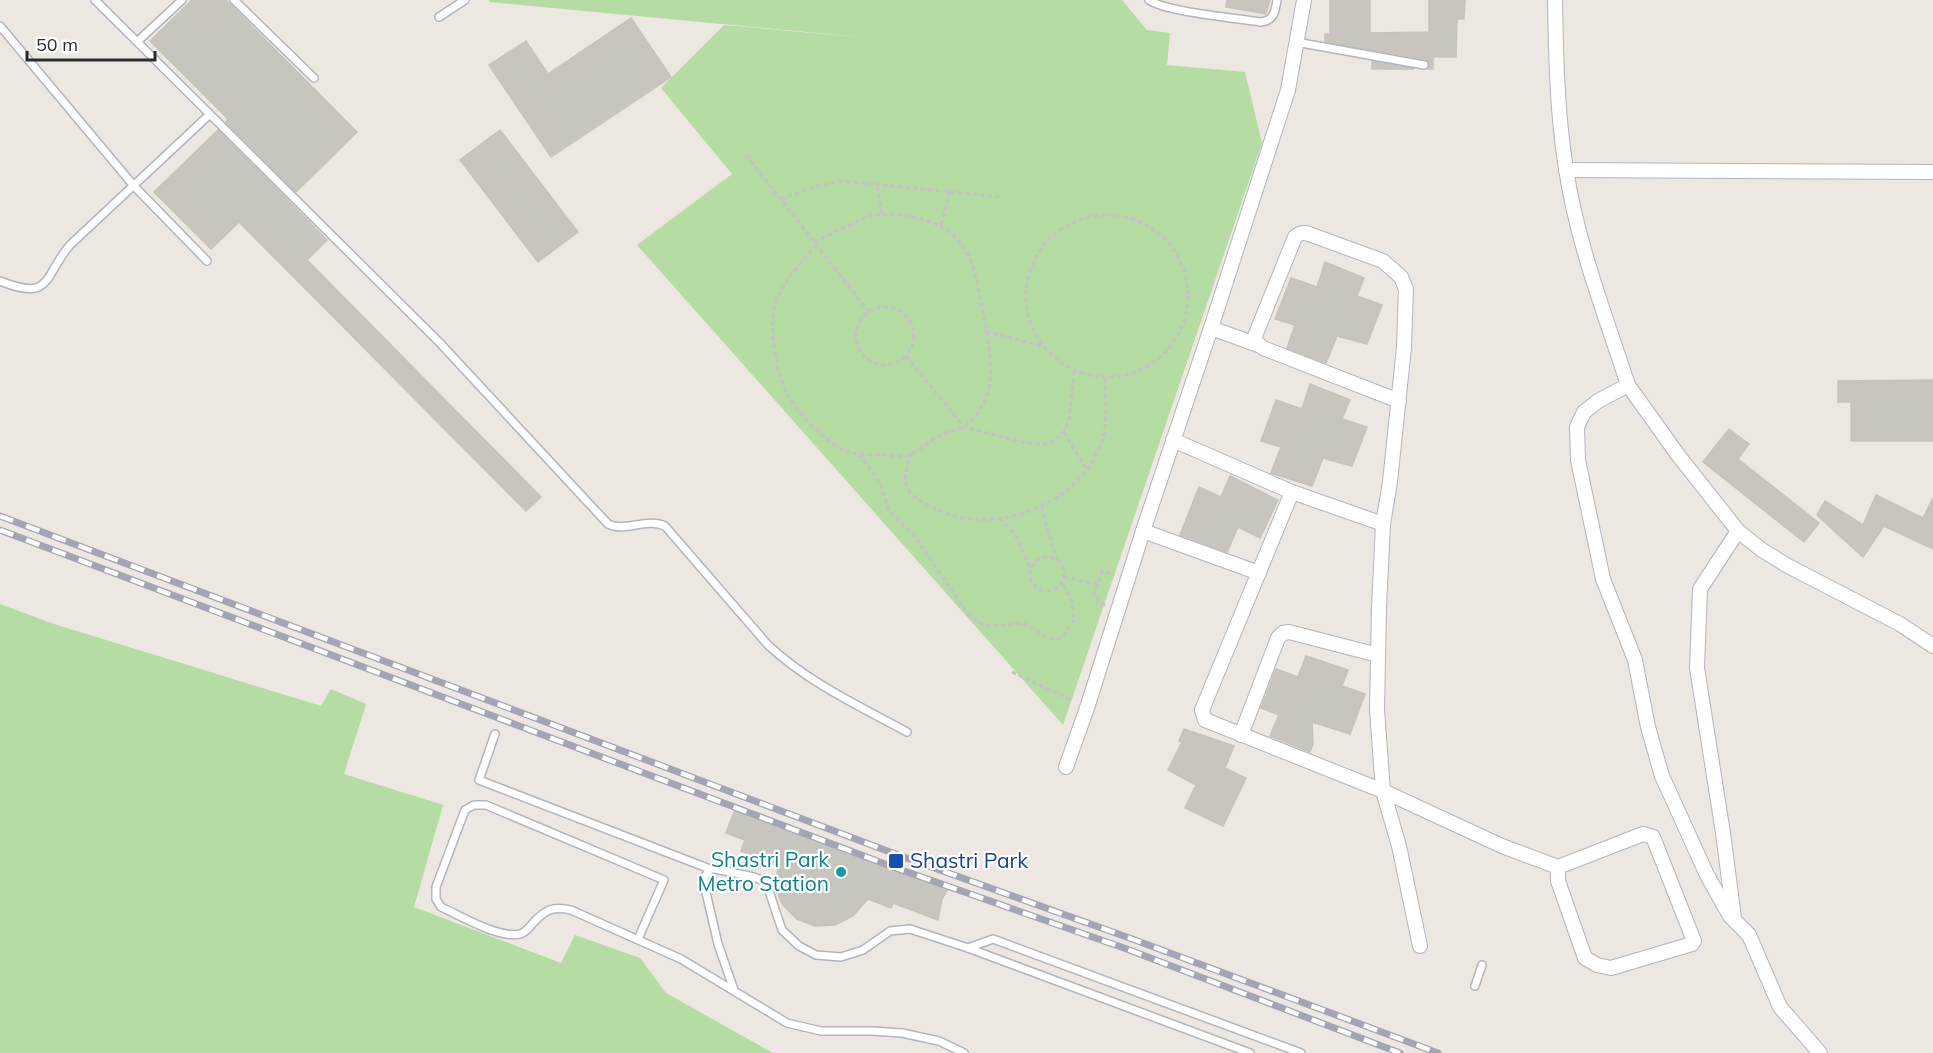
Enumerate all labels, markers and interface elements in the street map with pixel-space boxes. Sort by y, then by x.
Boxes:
scale bar [27,24,154,62]
text: 50 m [36,33,78,56]
place label: Shastri Park Metro Station [698,846,829,896]
place label: Shastri Park [910,847,1028,873]
marker: Shastri Park [887,852,905,870]
marker: Shastri Park Metro Station [834,865,848,879]

